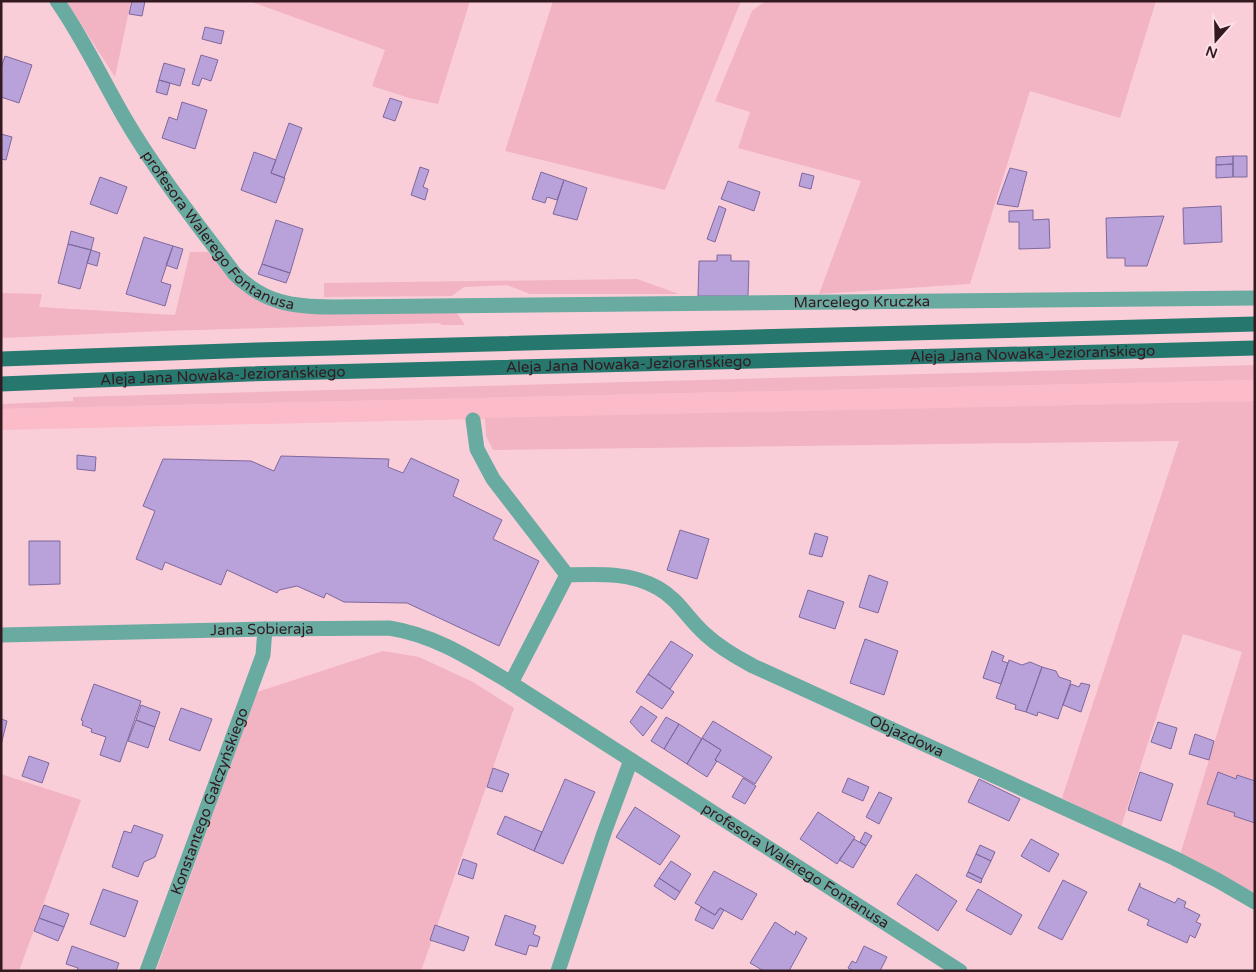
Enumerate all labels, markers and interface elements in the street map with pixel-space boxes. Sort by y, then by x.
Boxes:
north arrow [1191,15,1241,65]
text: N [1204,42,1220,62]
street label: profesora Walerego Fontanusa [138,147,296,313]
street label: Marcelego Kruczka [793,292,930,312]
street label: Aleja Jana Nowaka-Jeziorańskiego [910,342,1156,366]
street label: Aleja Jana Nowaka-Jeziorańskiego [506,352,752,376]
street label: Aleja Jana Nowaka-Jeziorańskiego [100,362,346,389]
street label: Jana Sobieraja [210,620,314,639]
street label: Konstantego Gałczyńskiego [167,705,252,897]
street label: Objazdowa [867,711,947,761]
street label: profesora Walerego Fontanusa [699,799,893,932]

